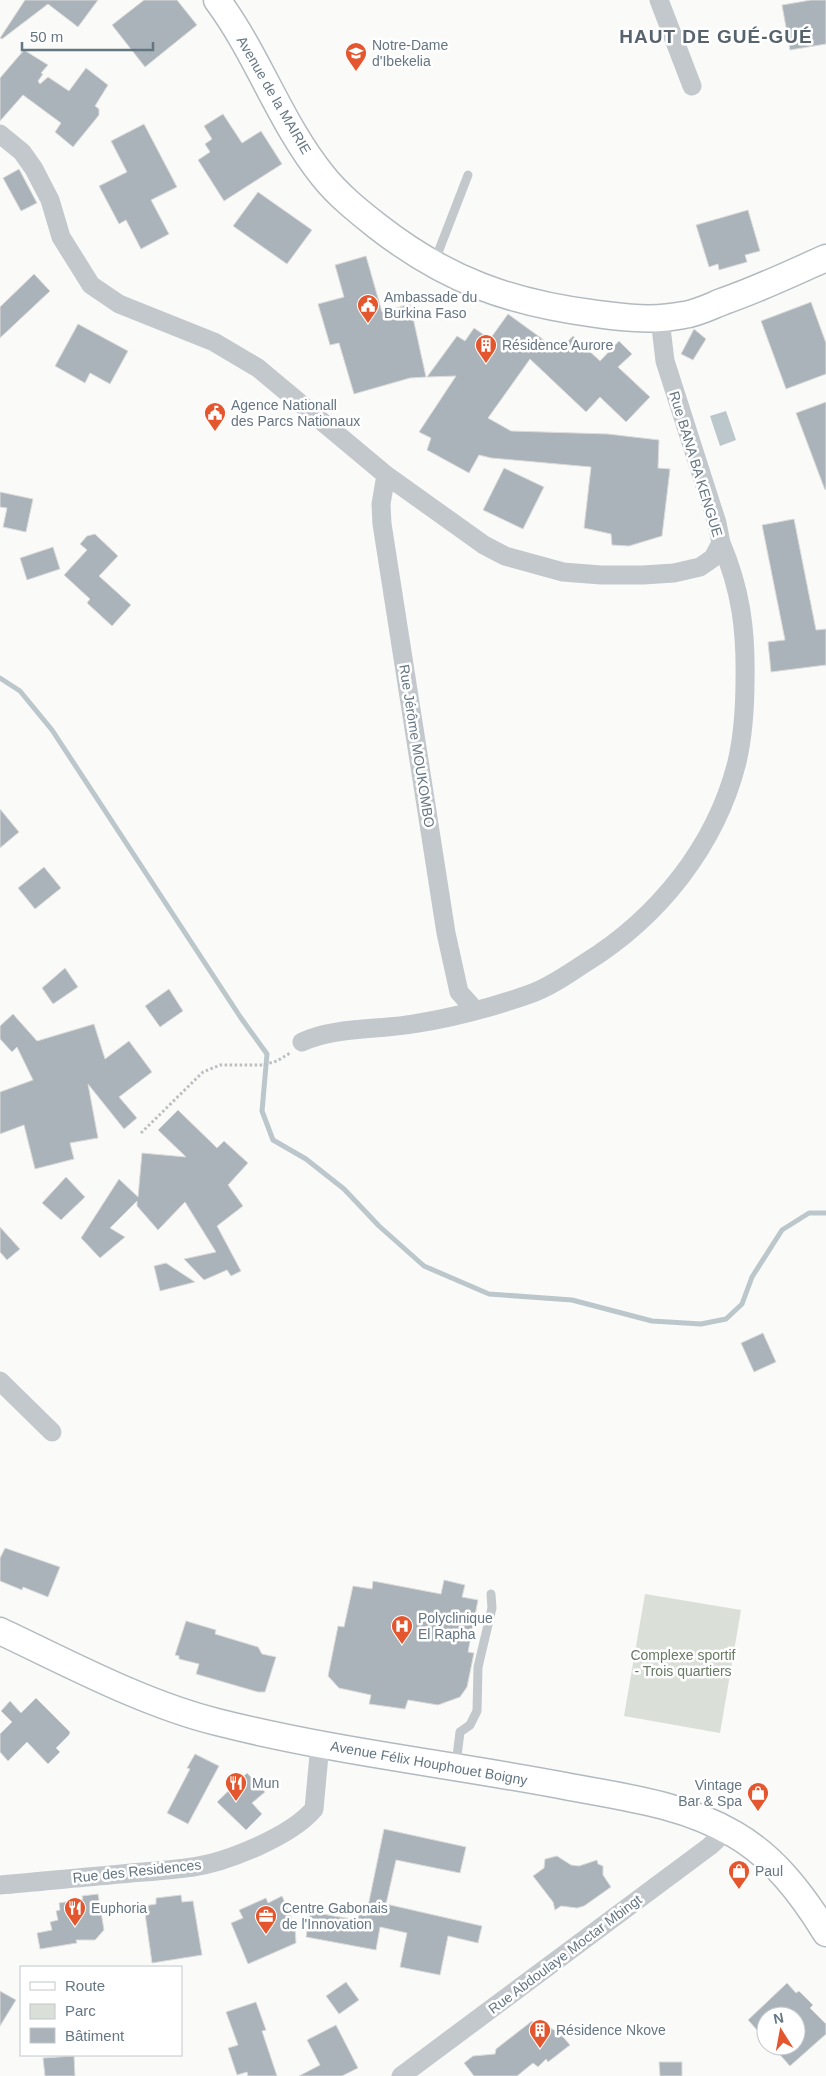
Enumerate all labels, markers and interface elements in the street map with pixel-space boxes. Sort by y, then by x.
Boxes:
scale bar [22,20,154,52]
district label: HAUT DE GUÉ-GUÉ [619,26,813,47]
text: 50 m [30,28,63,45]
street label: Avenue de la MAIRIE [234,33,314,157]
place label: Notre-Dame d'Ibekelia [372,37,448,69]
school or university icon: Notre-Dame d'Ibekelia [344,41,368,72]
place label: Ambassade du Burkina Faso [384,289,477,321]
public building icon: Ambassade du Burkina Faso [356,293,380,324]
building icon: Résidence Aurore [474,333,498,364]
place label: Résidence Aurore [502,337,614,353]
street label: Rue BANA BA KENGUE [666,389,726,539]
place label: Agence Nationall des Parcs Nationaux [231,397,360,429]
public building icon: Agence Nationall des Parcs Nationaux [203,401,227,432]
street label: Rue Jérôme MOUKOMBO [396,663,438,829]
place label: Polyclinique El Rapha [418,1610,493,1642]
hospital icon: Polyclinique El Rapha [390,1614,414,1645]
park label: Complexe sportif - Trois quartiers [630,1647,736,1679]
street label: Avenue Félix Houphouet Boigny [329,1738,529,1788]
restaurant icon: Mun [224,1771,248,1802]
place label: Mun [252,1775,279,1791]
place label: Vintage Bar & Spa [678,1777,742,1809]
shop icon: Vintage Bar & Spa [746,1781,770,1812]
street label: Rue des Residences [72,1856,202,1886]
shop icon: Paul [727,1859,751,1890]
place label: Paul [755,1863,783,1879]
street label: Rue Abdoulaye Moctar Mbingt [485,1891,645,2017]
restaurant icon: Euphoria [63,1896,87,1927]
place label: Euphoria [91,1900,147,1916]
place label: Centre Gabonais de l'Innovation [282,1900,388,1932]
office icon: Centre Gabonais de l'Innovation [254,1904,278,1935]
legend [20,1966,182,2056]
text: Route [65,1977,105,1994]
text: Parc [65,2002,96,2019]
north arrow [756,2006,806,2056]
text: N [772,2009,785,2027]
building icon: Résidence Nkove [528,2018,552,2049]
place label: Résidence Nkove [556,2022,666,2038]
text: Bâtiment [65,2027,125,2044]

